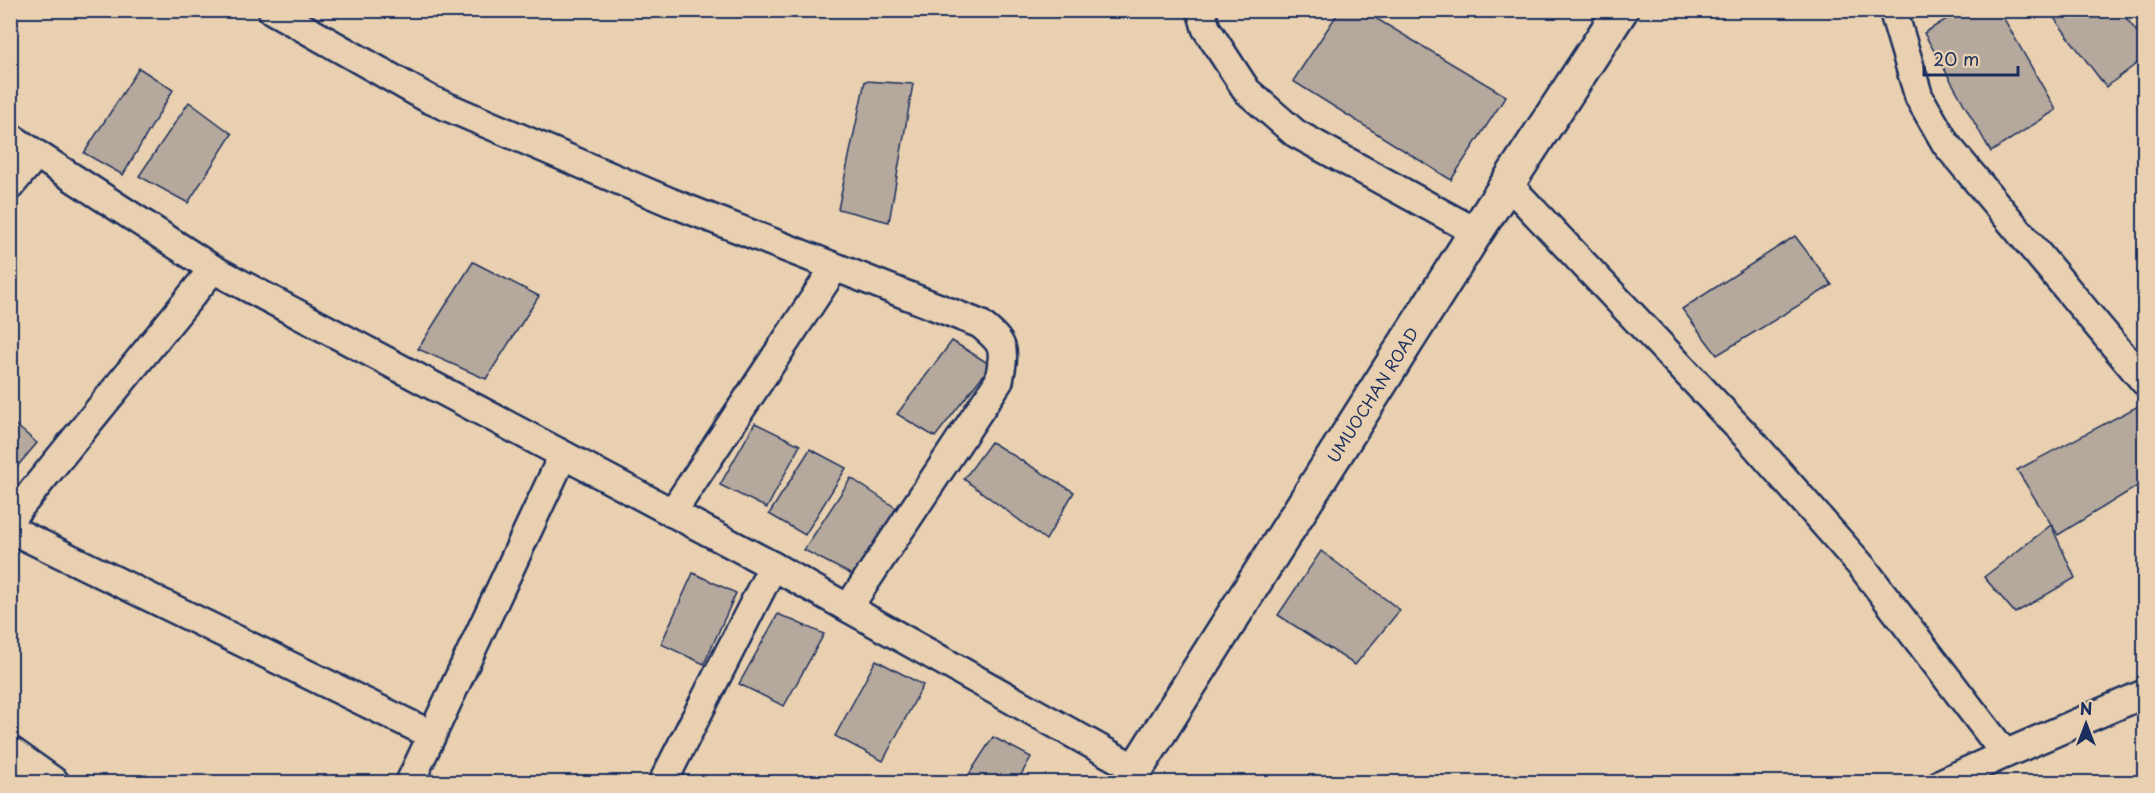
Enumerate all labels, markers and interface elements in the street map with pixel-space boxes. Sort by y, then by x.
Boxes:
scale bar [1924,39,2018,77]
text: 20 m [1933,45,1979,72]
street label: UMUOCHAN ROAD [1321,322,1424,467]
north arrow [2056,694,2116,754]
text: N [2080,696,2092,720]

